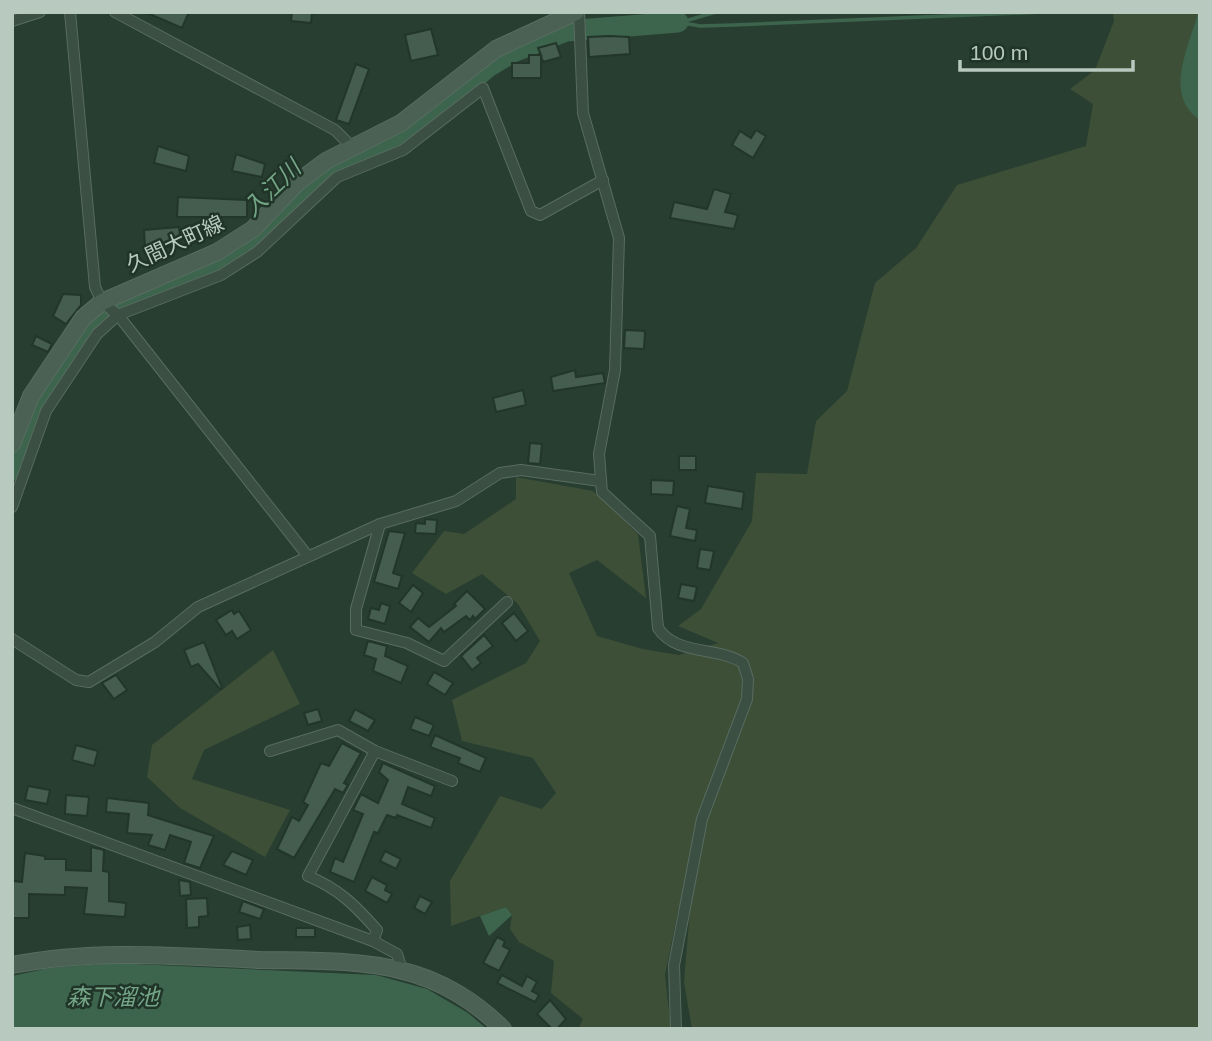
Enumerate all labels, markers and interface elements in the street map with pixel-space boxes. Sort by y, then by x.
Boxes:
scale bar [960,28,1133,72]
text: 100 m [970,41,1028,64]
water label: 入江川 [238,153,308,221]
street label: 久間大町線 [122,211,227,276]
water label: 森下溜池 [67,984,161,1010]

